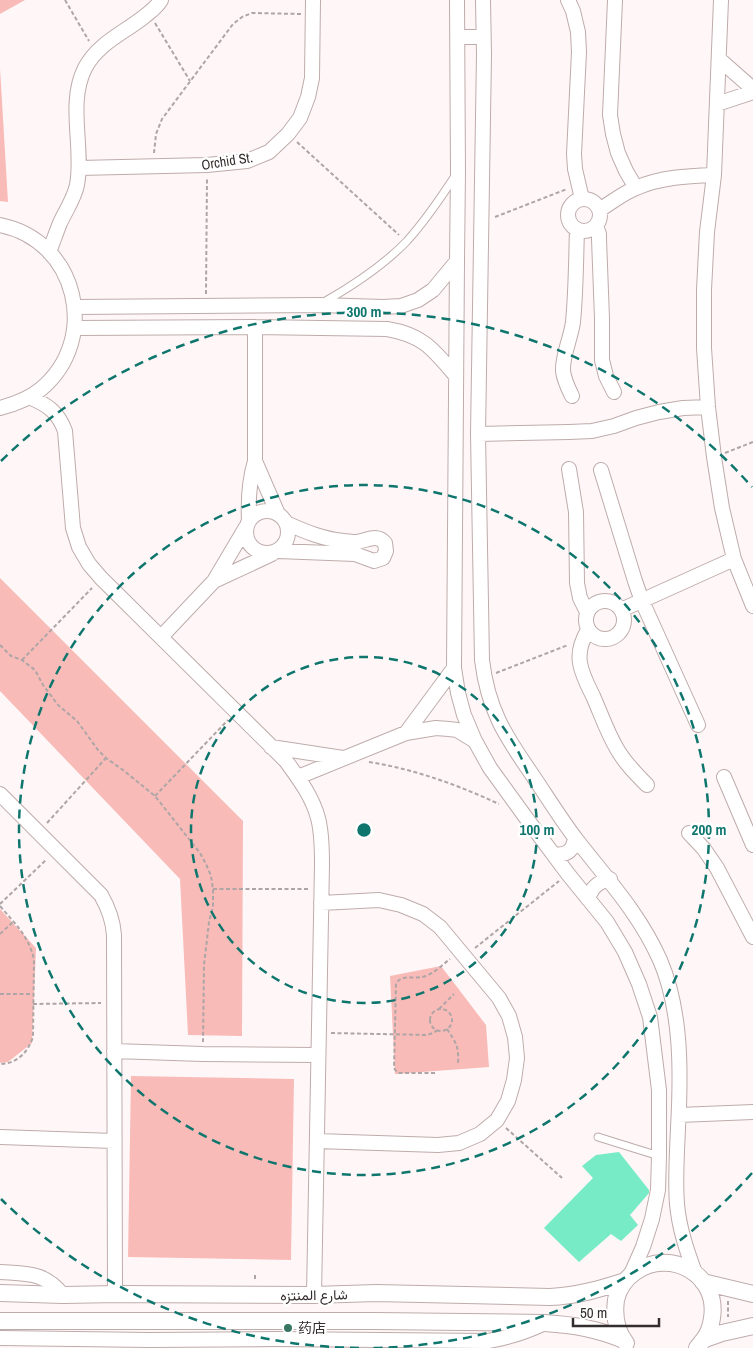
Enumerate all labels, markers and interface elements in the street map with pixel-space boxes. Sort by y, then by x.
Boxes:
street label: Orchid St. [200,148,254,174]
text: 300 m [347,301,381,322]
text: 100 m [520,819,554,840]
text: 200 m [692,819,726,840]
centre of rings [355,821,373,839]
street label: شارع المنتزه [280,1285,348,1307]
scale bar [573,1296,659,1328]
text: 50 m [580,1302,607,1323]
place label: 药店 [298,1319,326,1337]
marker: 药店 [282,1322,294,1334]

